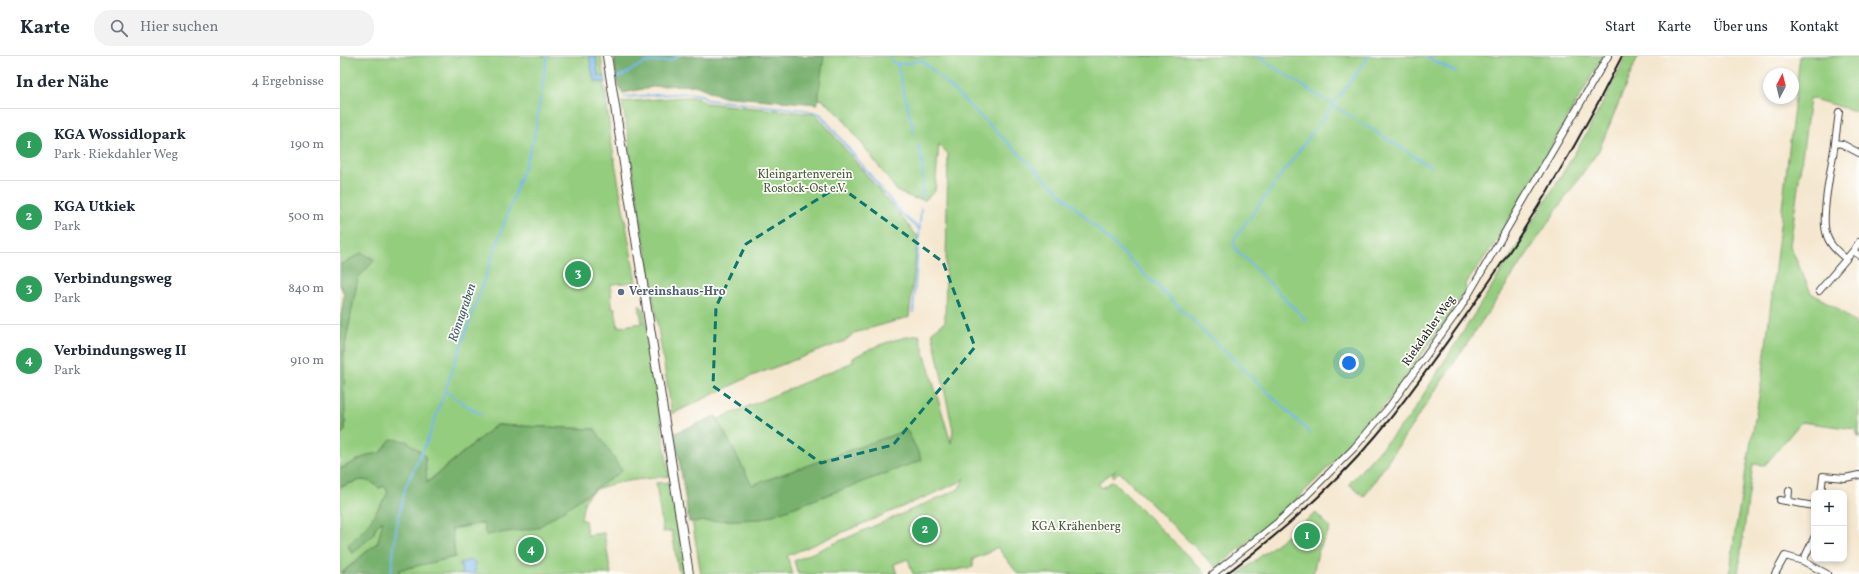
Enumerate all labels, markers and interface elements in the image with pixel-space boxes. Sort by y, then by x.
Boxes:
search box [94,10,374,46]
text: Karte [20,15,70,41]
icon: search [108,17,130,39]
text: Hier suchen [140,17,218,38]
text: Start [1605,18,1635,37]
text: Karte [1657,18,1691,37]
text: Über uns [1713,18,1768,37]
text: Kontakt [1790,18,1839,37]
north arrow [1763,68,1799,104]
text: In der Nähe [16,71,109,94]
text: 4 Ergebnisse [251,73,324,91]
text: KGA Wossidlopark [54,125,186,146]
text: 1 [26,136,32,154]
text: 190 m [290,136,324,154]
text: Park · Riekdahler Weg [54,146,178,164]
park label: Kleingartenverein Rostock-Ost e.V. [757,167,853,197]
text: KGA Utkiek [54,197,135,218]
text: 2 [26,208,32,226]
text: 500 m [288,208,324,226]
text: Park [54,218,81,236]
pin: 3 [565,259,591,289]
text: Verbindungsweg [54,269,172,290]
text: 3 [26,280,32,298]
text: 840 m [288,280,324,298]
water label: Rönngraben [445,281,482,345]
place label: Vereinshaus-Hro [629,284,726,300]
marker: Vereinshaus-Hro [616,287,626,297]
text: Park [54,290,81,308]
street label: Riekdahler Weg [1399,292,1459,370]
text: Verbindungsweg II [54,341,187,362]
text: 4 [25,352,33,370]
text: 910 m [290,352,324,370]
your location [1339,353,1359,373]
text: Park [54,362,81,380]
map controls [1811,490,1847,562]
button: + [1811,490,1847,526]
pin: 2 [912,515,938,545]
park label: KGA Krähenberg [1031,519,1121,535]
pin: 1 [1294,521,1320,551]
button: − [1811,526,1847,562]
pin: 4 [518,535,544,565]

